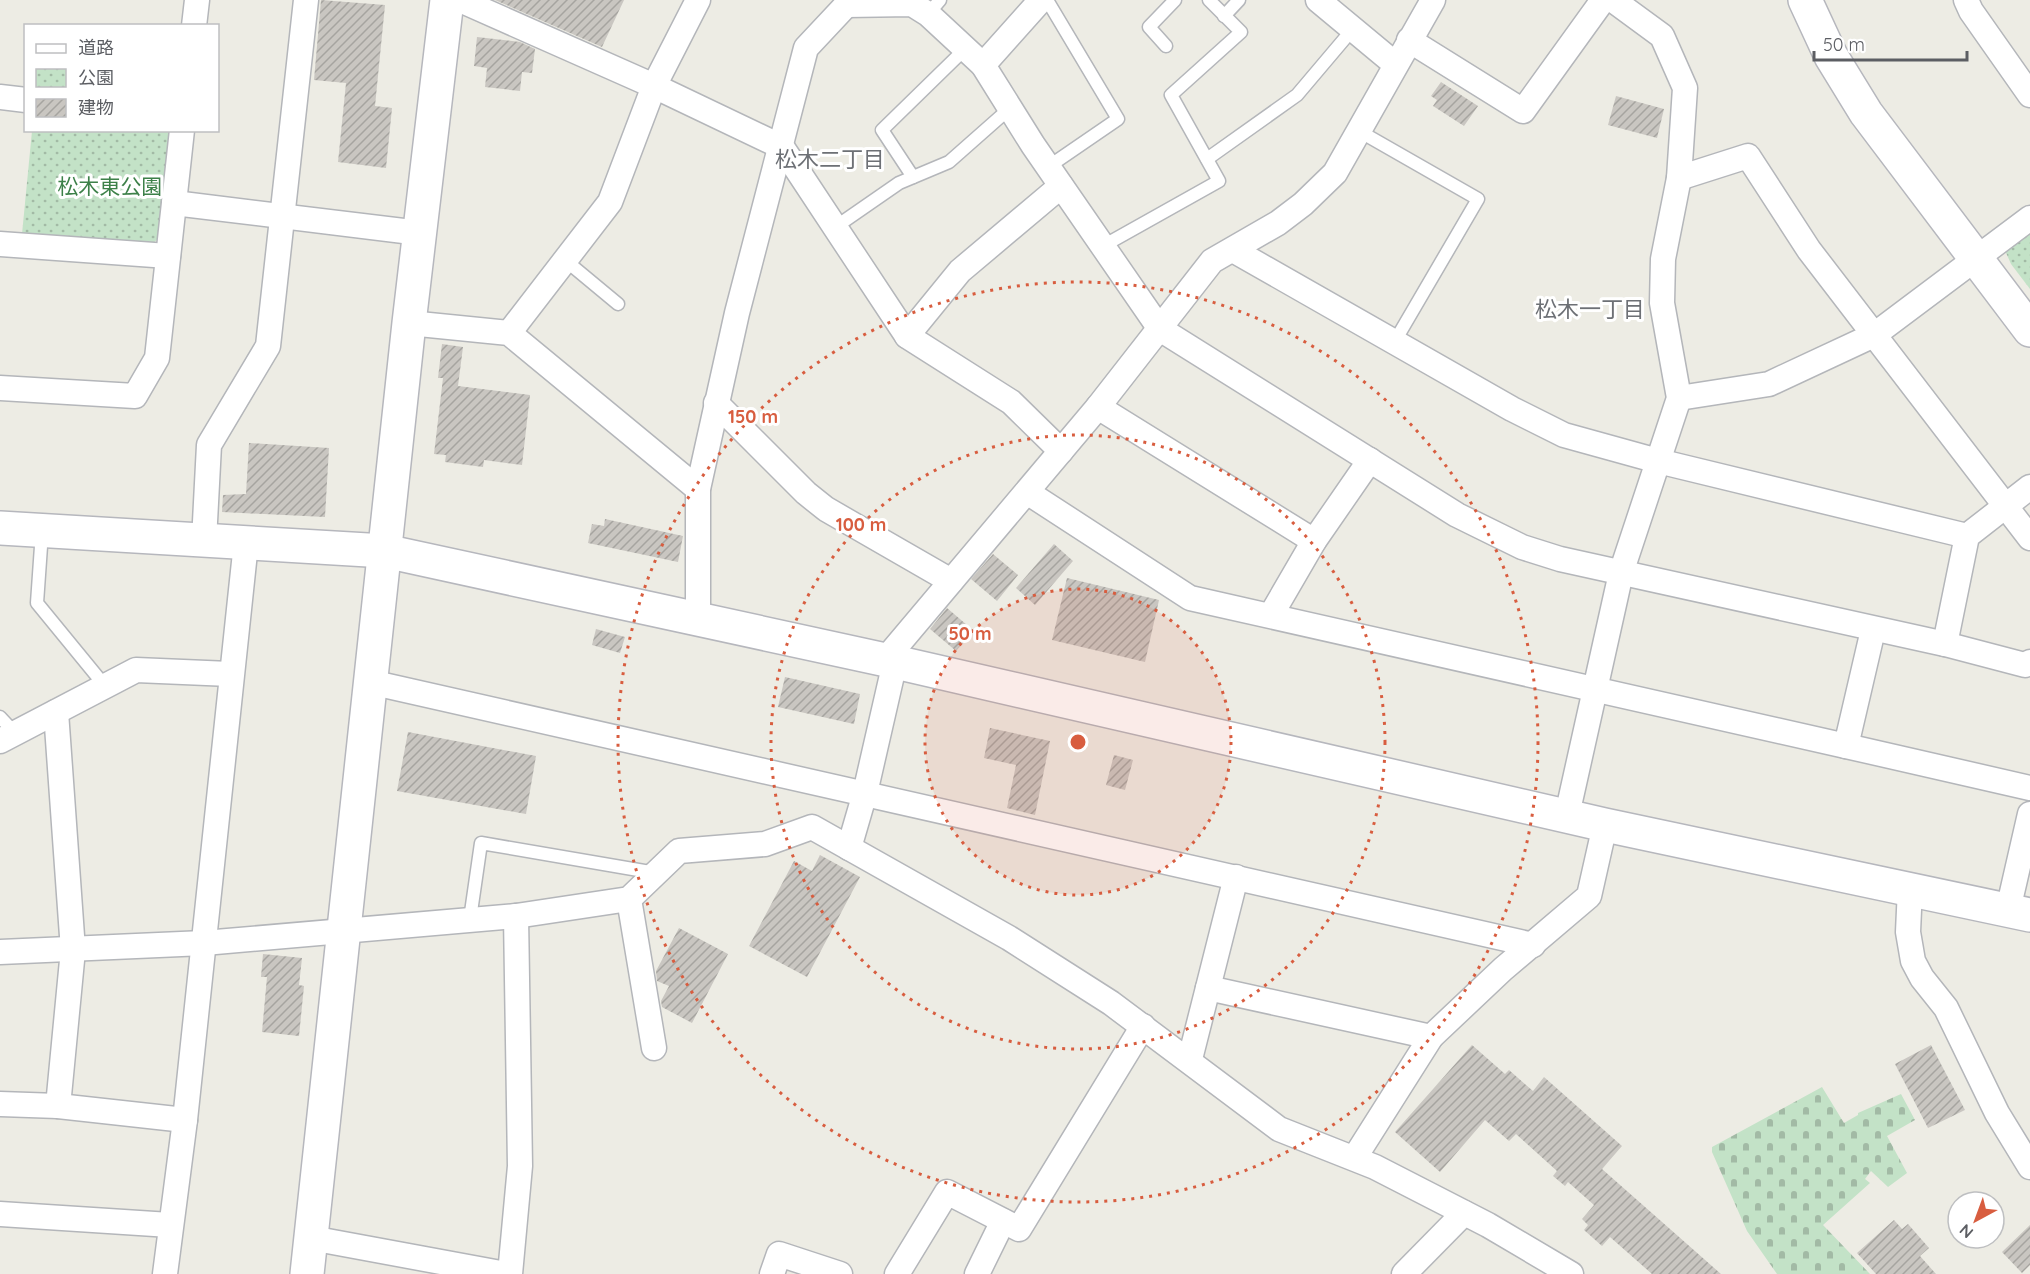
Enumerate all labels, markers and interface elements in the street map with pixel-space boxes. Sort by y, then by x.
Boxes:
legend [24,24,219,132]
scale bar [1814,24,1967,62]
text: 50 m [1823,33,1865,56]
text: 道路 [78,36,114,59]
text: 公園 [78,66,114,89]
text: 建物 [78,96,114,119]
district label: 松木二丁目 [775,145,885,173]
park label: 松木東公園 [58,173,163,199]
district label: 松木一丁目 [1535,295,1645,323]
text: 150 m [728,405,778,428]
text: 100 m [836,513,886,536]
text: 50 m [948,622,992,645]
centre of rings [1068,732,1088,752]
north arrow [1946,1190,2006,1250]
text: N [1955,1220,1977,1243]

